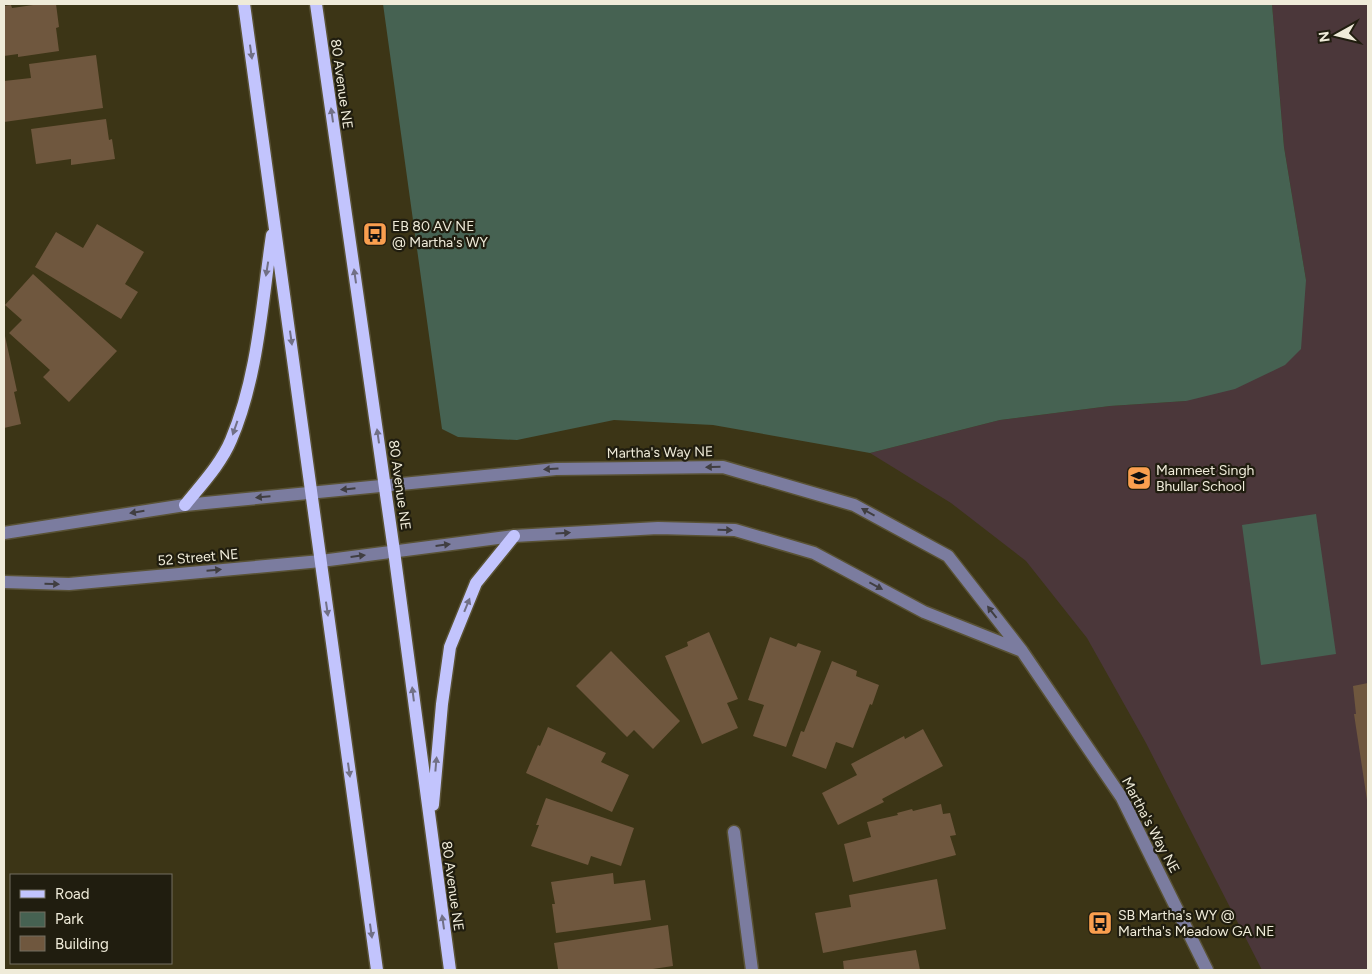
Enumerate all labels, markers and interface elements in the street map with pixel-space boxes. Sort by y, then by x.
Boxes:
north arrow [1312,10,1362,60]
text: N [1315,30,1334,43]
street label: 80 Avenue NE [327,38,356,130]
one-way arrow [247,44,255,60]
one-way arrow [327,106,335,122]
place label: EB 80 AV NE @ Martha's WY [392,218,488,251]
bus stop icon: EB 80 AV NE @ Martha's WY [362,221,388,247]
one-way arrow [263,261,271,277]
one-way arrow [350,267,358,283]
one-way arrow [287,331,295,347]
one-way arrow [231,420,238,435]
one-way arrow [373,428,381,444]
street label: 80 Avenue NE [385,439,414,531]
street label: Martha's Way NE [607,443,713,462]
place label: Manmeet Singh Bhullar School [1156,462,1255,495]
one-way arrow [705,463,721,471]
one-way arrow [542,465,558,473]
school or university icon: Manmeet Singh Bhullar School [1126,465,1152,491]
one-way arrow [340,485,356,493]
one-way arrow [255,494,271,502]
one-way arrow [862,508,875,517]
one-way arrow [129,509,145,517]
one-way arrow [717,526,733,534]
one-way arrow [555,529,571,537]
one-way arrow [435,541,451,549]
street label: 52 Street NE [157,545,239,570]
one-way arrow [350,552,366,560]
one-way arrow [207,566,223,574]
one-way arrow [45,580,61,588]
one-way arrow [868,582,883,590]
one-way arrow [463,598,471,612]
one-way arrow [324,601,332,617]
one-way arrow [987,606,998,619]
one-way arrow [409,686,417,702]
one-way arrow [433,755,441,771]
one-way arrow [346,762,354,778]
street label: Martha's Way NE [1118,774,1183,876]
street label: 80 Avenue NE [438,840,467,932]
legend [10,874,172,964]
text: Road [55,885,90,903]
place label: SB Martha's WY @ Martha's Meadow GA NE [1118,907,1275,940]
text: Park [55,910,84,928]
bus stop icon: SB Martha's WY @ Martha's Meadow GA NE [1087,910,1113,936]
one-way arrow [439,914,447,930]
one-way arrow [367,923,375,939]
text: Building [55,935,109,953]

